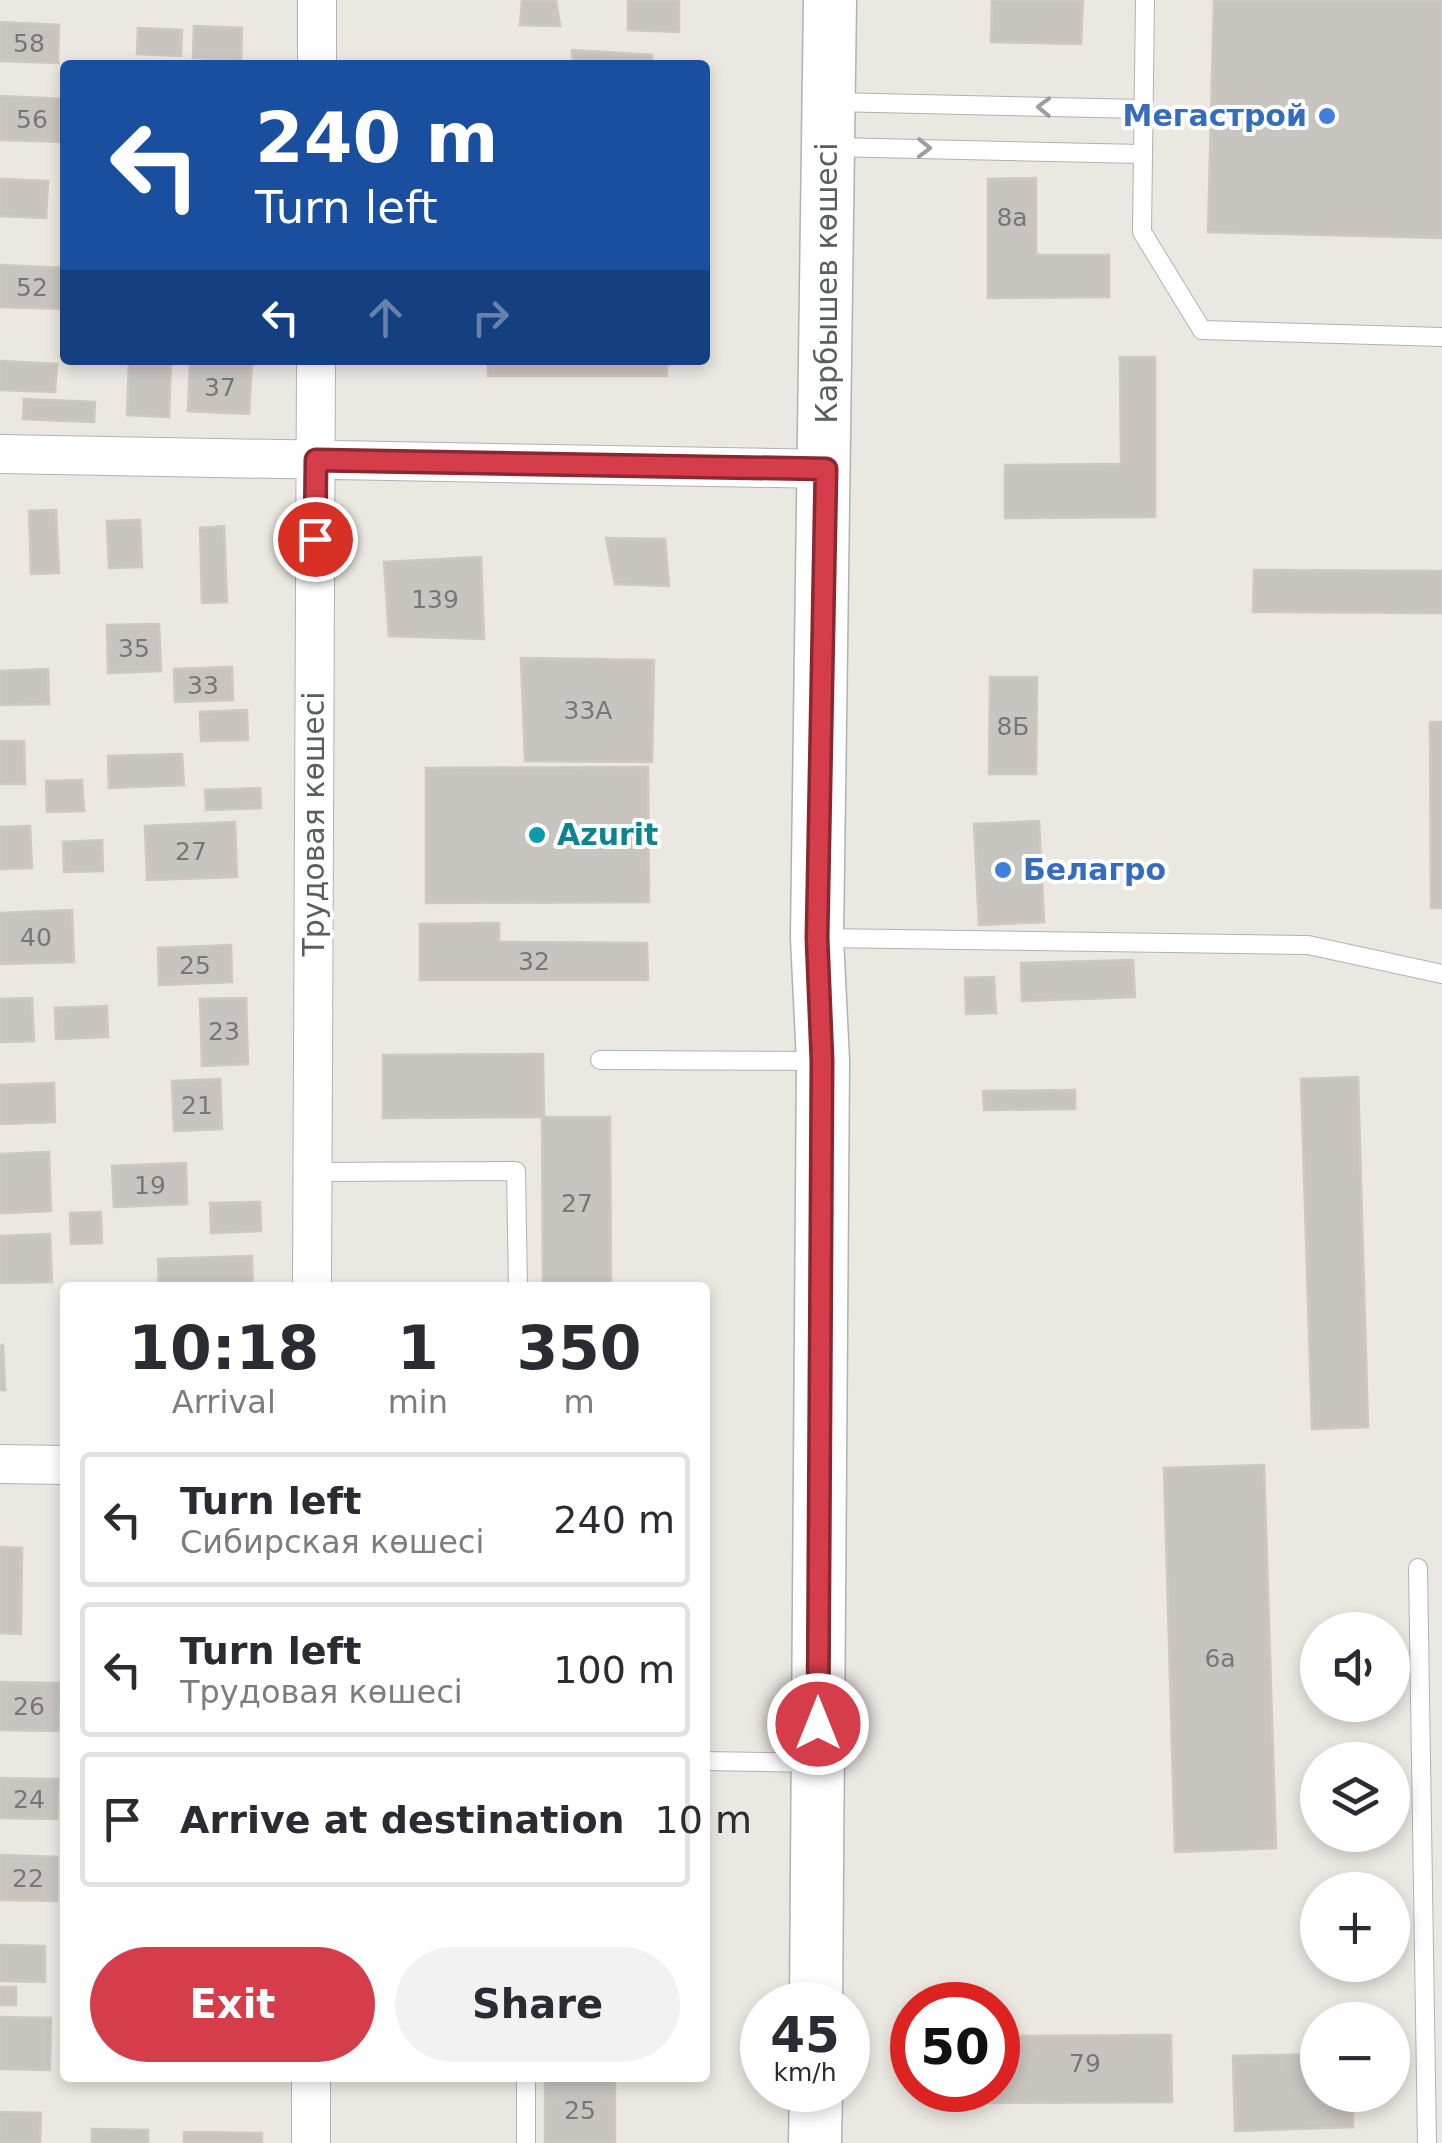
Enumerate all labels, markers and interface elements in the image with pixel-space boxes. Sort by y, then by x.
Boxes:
house number: 58 [13,29,45,58]
one-way arrow [1036,96,1052,117]
text: 240 m [255,97,498,179]
place label: Мегастрой [1123,98,1307,133]
icon: left [90,100,220,230]
house number: 56 [16,105,48,134]
marker: Мегастрой [1316,105,1338,127]
one-way arrow [918,137,933,159]
street label: Карбышев көшесі [809,142,844,424]
text: Turn left [255,181,438,234]
house number: 8а [996,203,1028,232]
house number: 52 [16,273,48,302]
icon: left [253,290,308,345]
icon: ahead [358,290,413,345]
icon: right [463,290,518,345]
house number: 37 [204,373,236,402]
pin [273,497,358,582]
icon: arrive [288,512,343,567]
house number: 139 [411,585,459,614]
house number: 35 [118,634,150,663]
house number: 33 [187,671,219,700]
street label: Трудовая көшесі [296,691,331,958]
house number: 33А [564,696,612,725]
house number: 8Б [996,712,1030,741]
place label: Azurit [557,817,658,852]
marker: Azurit [526,824,548,846]
house number: 27 [175,837,207,866]
place label: Белагро [1023,852,1166,887]
marker: Белагро [992,859,1014,881]
house number: 40 [20,923,52,952]
house number: 32 [518,947,550,976]
house number: 25 [179,951,211,980]
house number: 23 [208,1017,240,1046]
house number: 21 [181,1091,213,1120]
house number: 19 [134,1171,166,1200]
house number: 27 [561,1189,593,1218]
text: 10:18 [128,1313,319,1383]
text: 1 [397,1313,439,1383]
text: 350 [516,1313,642,1383]
text: Arrival [172,1383,276,1421]
text: min [388,1383,448,1421]
text: m [563,1383,595,1421]
text: Turn left [180,1479,361,1523]
icon: left [95,1492,150,1547]
text: 240 m [553,1498,675,1542]
text: Сибирская көшесі [180,1523,484,1561]
map controls [1300,1612,1410,2112]
button: sound [1300,1612,1410,1722]
text: Turn left [180,1629,361,1673]
icon: left [95,1642,150,1697]
house number: 6а [1204,1644,1236,1673]
text: 100 m [553,1648,675,1692]
position arrow [766,1672,870,1776]
text: Трудовая көшесі [180,1673,463,1711]
house number: 26 [13,1692,45,1721]
button: layers [1300,1742,1410,1852]
house number: 24 [13,1785,45,1814]
icon: arrive [95,1792,150,1847]
text: Arrive at destination [180,1798,625,1842]
text: 10 m [655,1798,752,1842]
house number: 22 [12,1864,44,1893]
button: + [1300,1872,1410,1982]
button: Exit [90,1947,375,2062]
button: Share [395,1947,680,2062]
speed limit sign: 50 [890,1982,1020,2112]
button: − [1300,2002,1410,2112]
text: 45 [770,2006,840,2064]
house number: 79 [1069,2049,1101,2078]
text: km/h [773,2058,837,2087]
house number: 25 [564,2096,596,2125]

